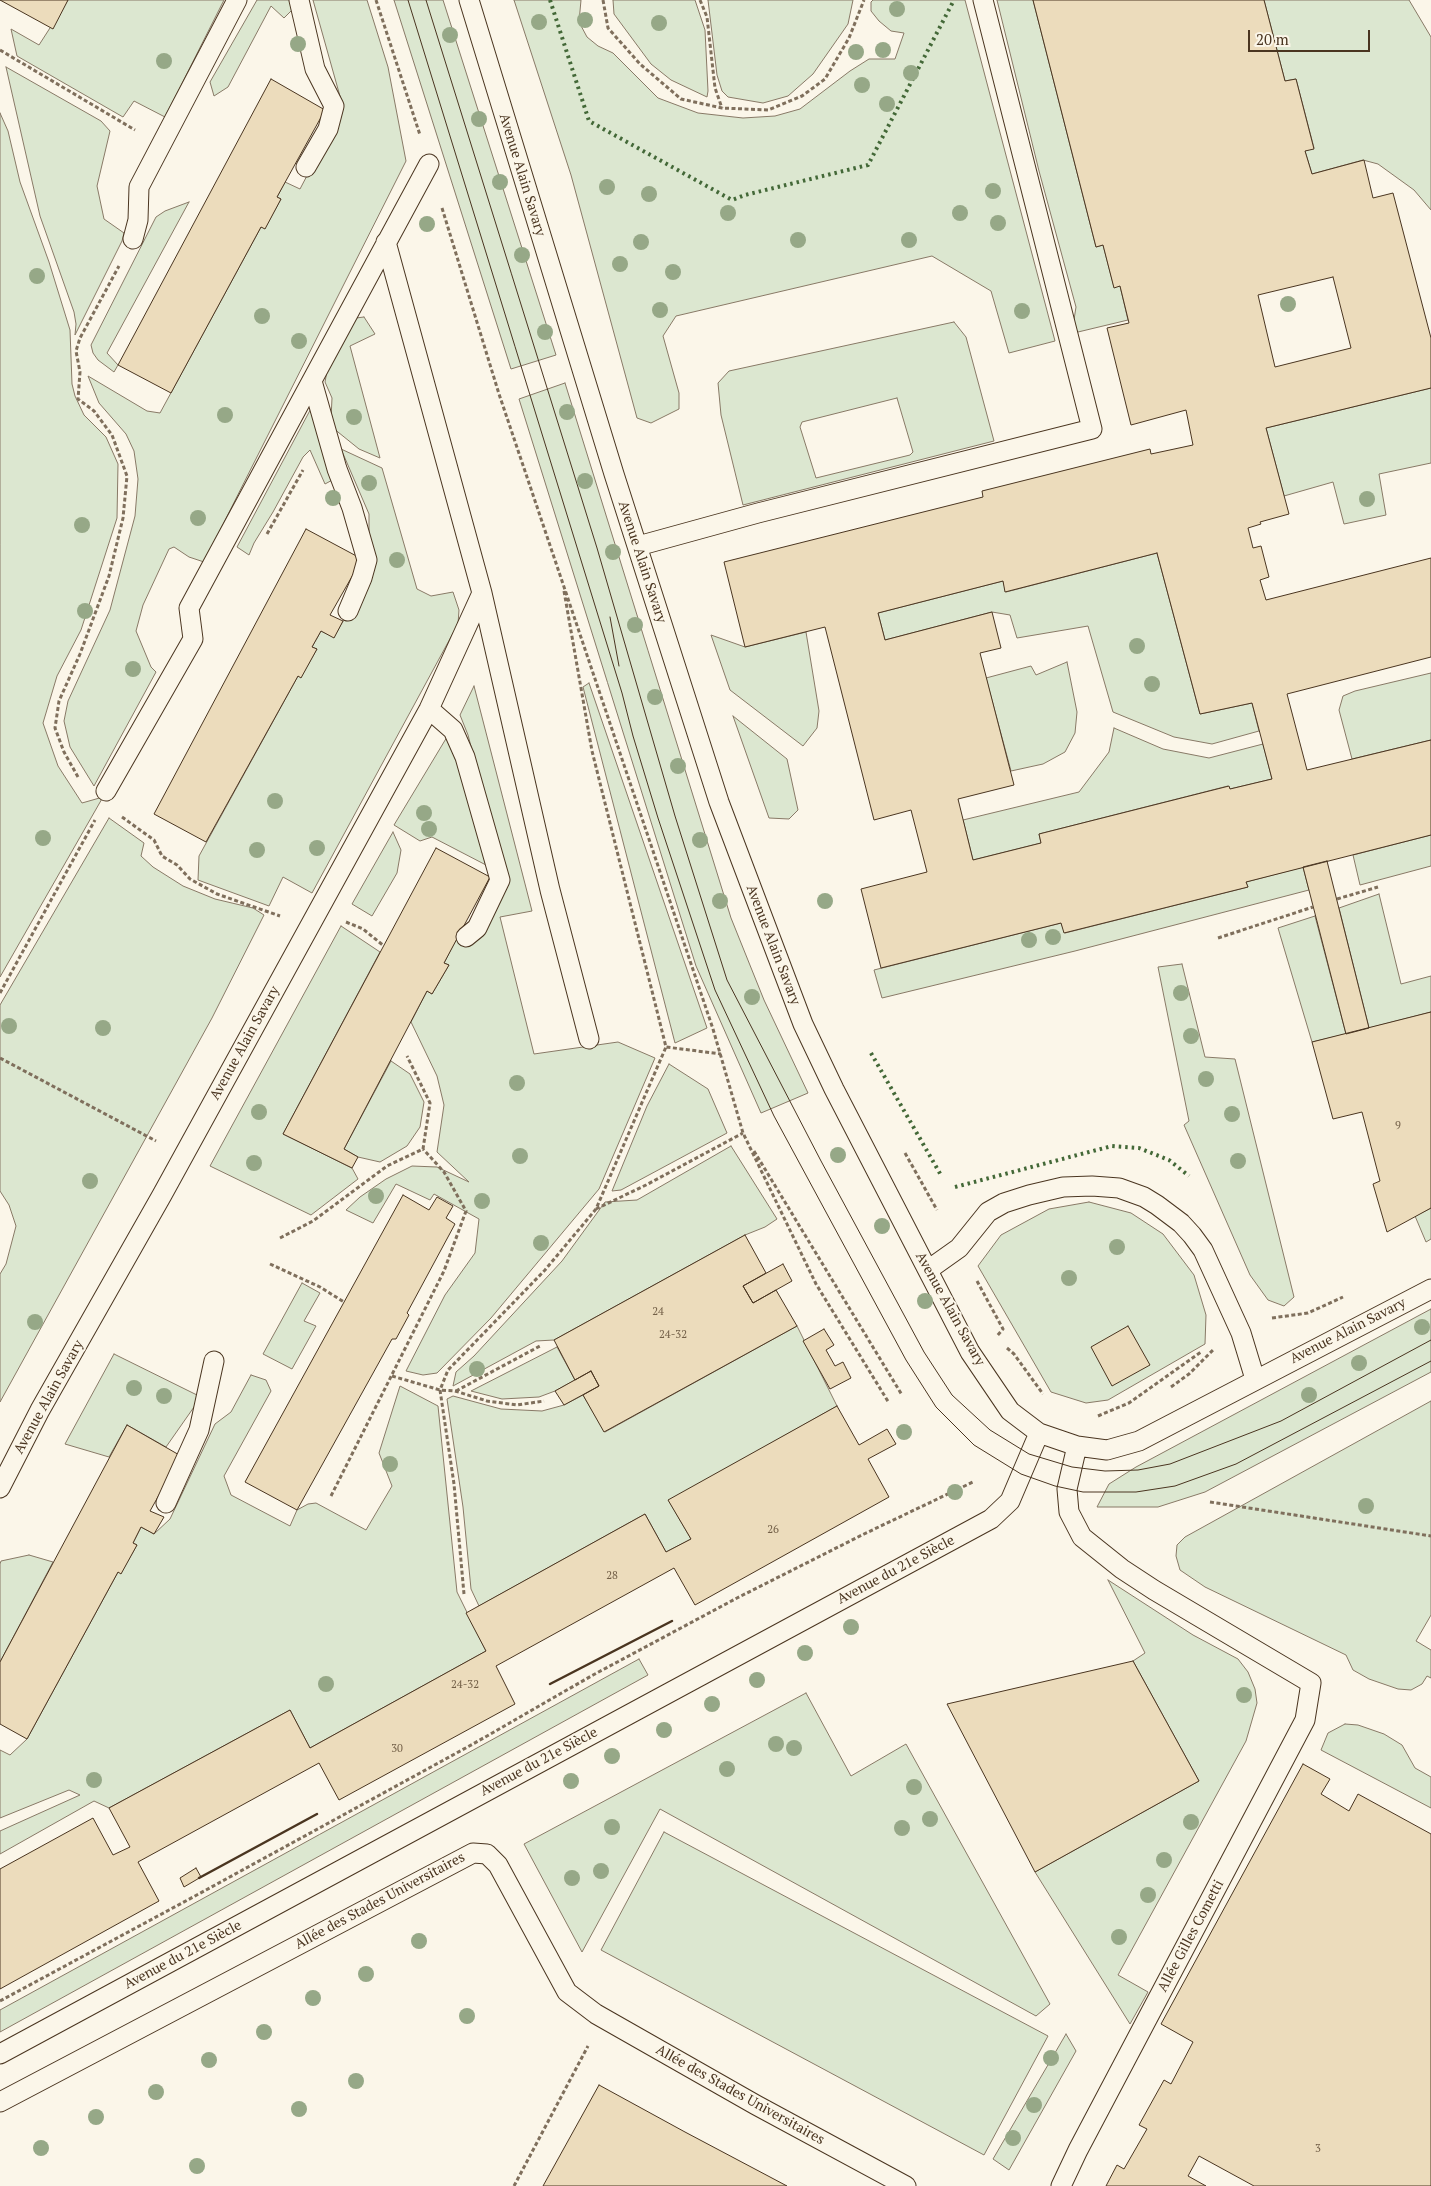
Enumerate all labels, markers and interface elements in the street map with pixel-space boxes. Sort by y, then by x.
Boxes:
scale bar [1251,20,1374,52]
text: 20 m [1256,29,1289,49]
street label: Avenue Alain Savary [495,112,549,238]
street label: Avenue Alain Savary [614,499,670,625]
street label: Avenue Alain Savary [742,883,804,1007]
street label: Avenue Alain Savary [207,983,283,1103]
house number: 9 [1395,1119,1401,1133]
street label: Avenue Alain Savary [912,1249,988,1369]
street label: Avenue Alain Savary [1287,1295,1409,1367]
house number: 24 [652,1305,664,1319]
house number: 24-32 [659,1328,687,1342]
street label: Avenue Alain Savary [11,1337,87,1457]
house number: 26 [767,1523,779,1537]
street label: Avenue du 21e Siècle [835,1532,957,1608]
house number: 28 [606,1569,618,1583]
house number: 24-32 [451,1678,479,1692]
street label: Avenue du 21e Siècle [478,1724,600,1800]
house number: 30 [391,1742,403,1756]
street label: Allée des Stades Universitaires [292,1849,468,1953]
street label: Allée Gilles Cometti [1154,1877,1228,1995]
street label: Avenue du 21e Siècle [122,1917,244,1993]
street label: Allée des Stades Universitaires [653,2042,827,2148]
house number: 3 [1315,2142,1321,2156]

